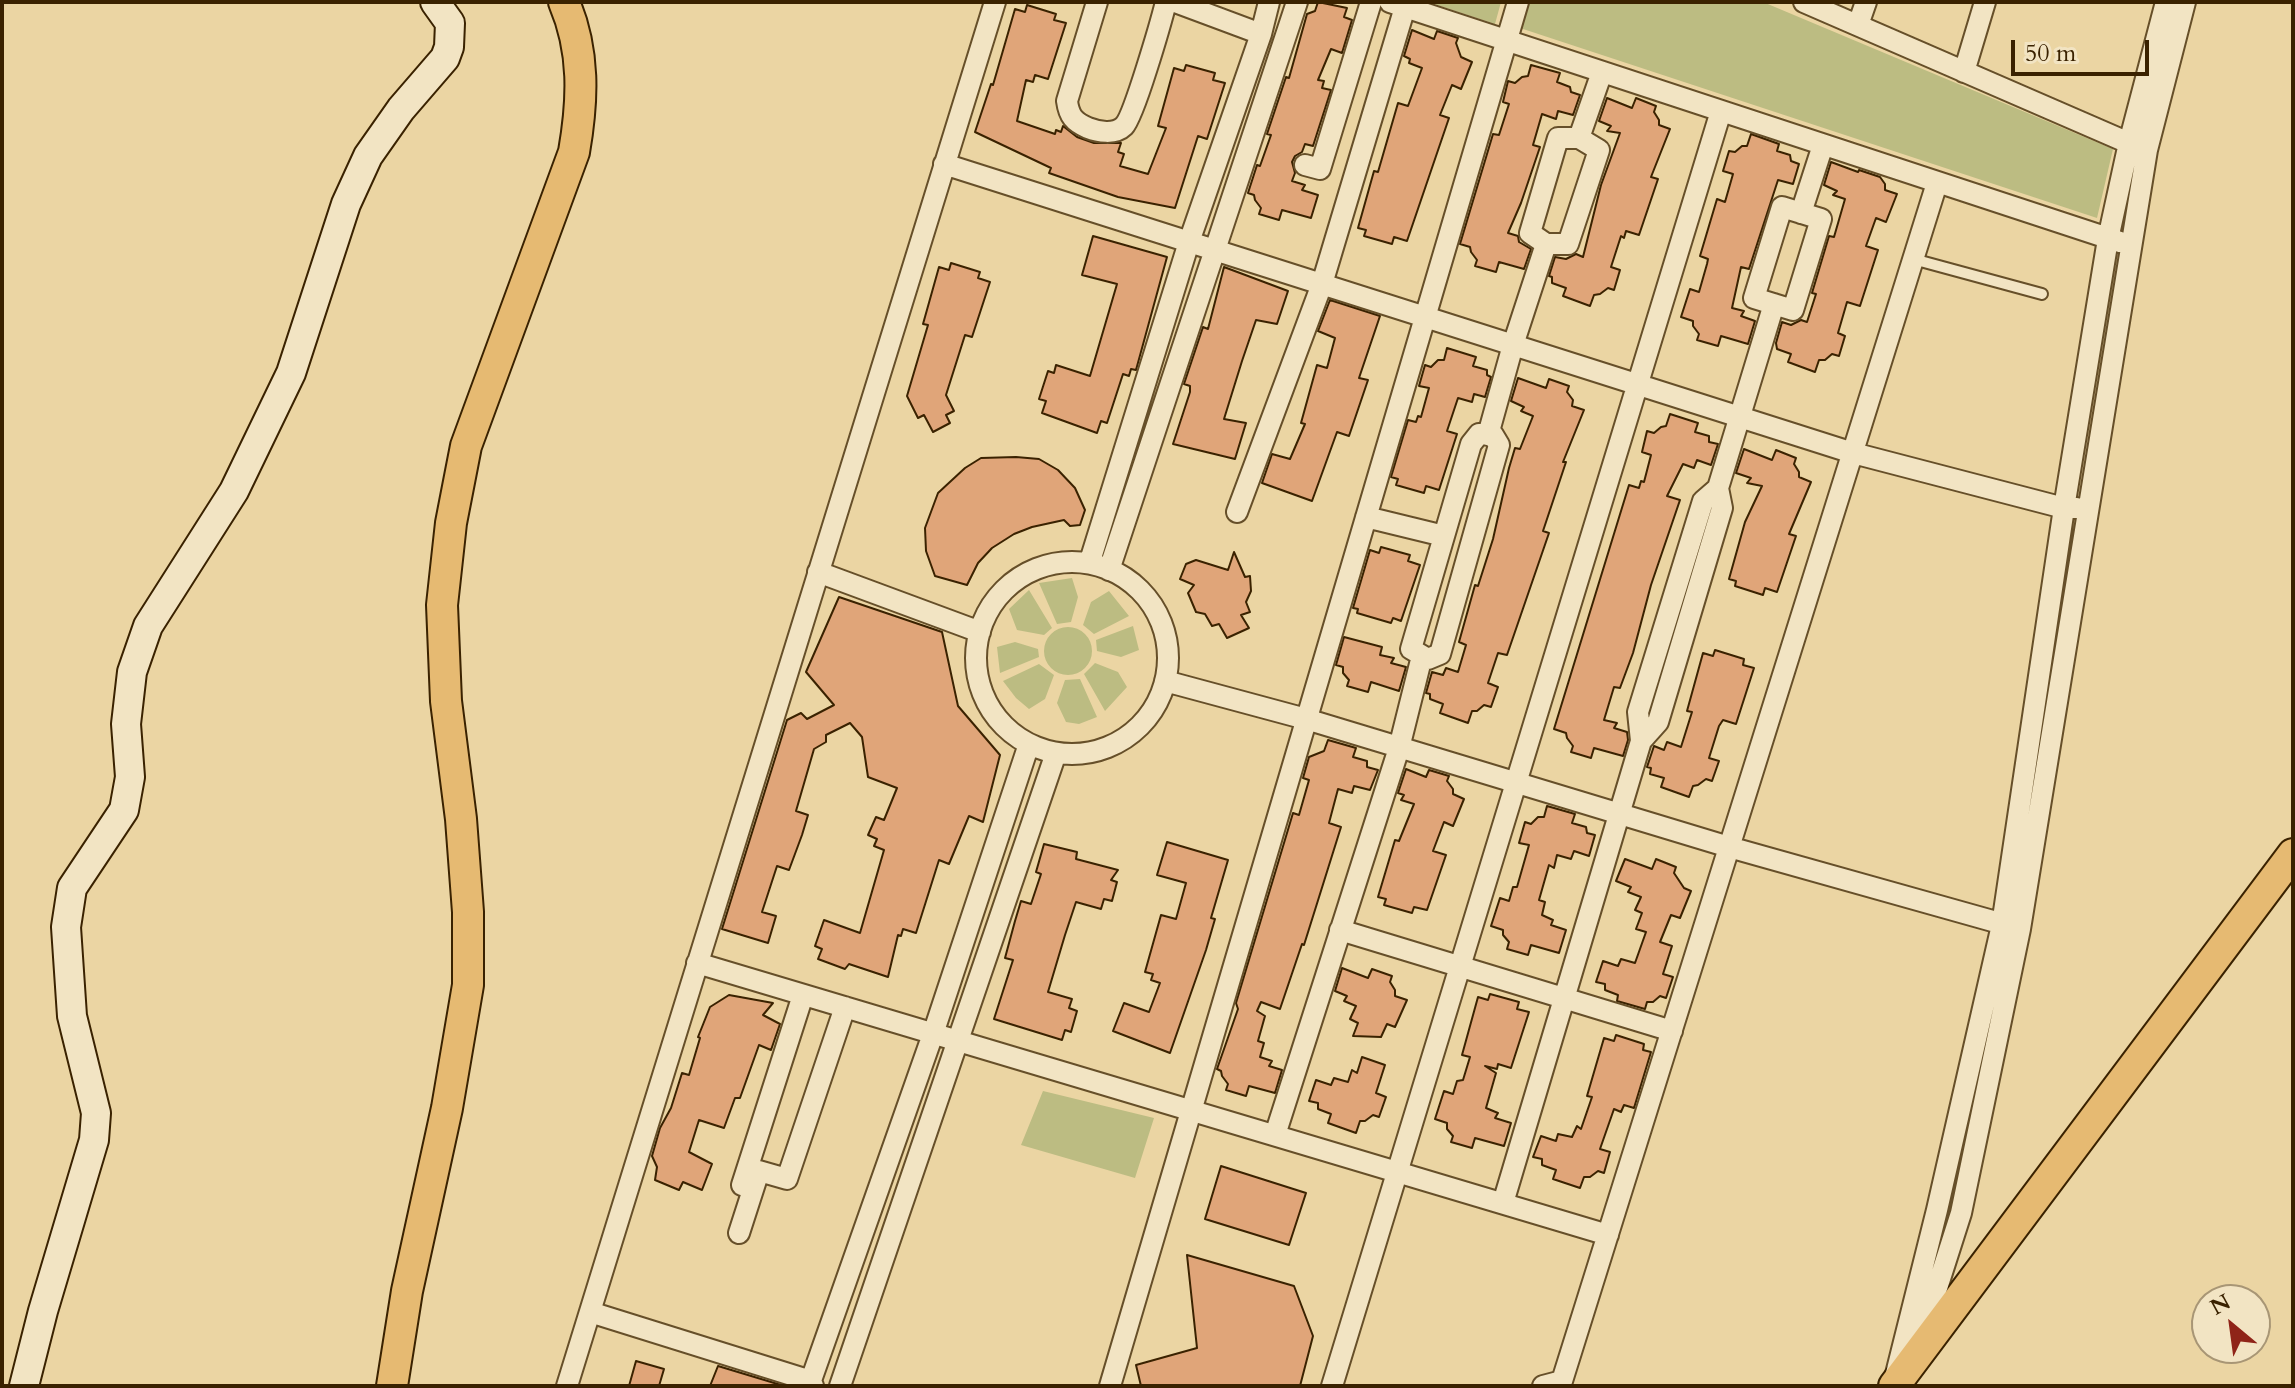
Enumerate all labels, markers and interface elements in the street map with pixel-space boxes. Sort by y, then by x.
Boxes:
scale bar [2015,24,2153,74]
text: 50 m [2025,37,2076,70]
north arrow [2191,1284,2271,1364]
text: N [2205,1287,2236,1323]

